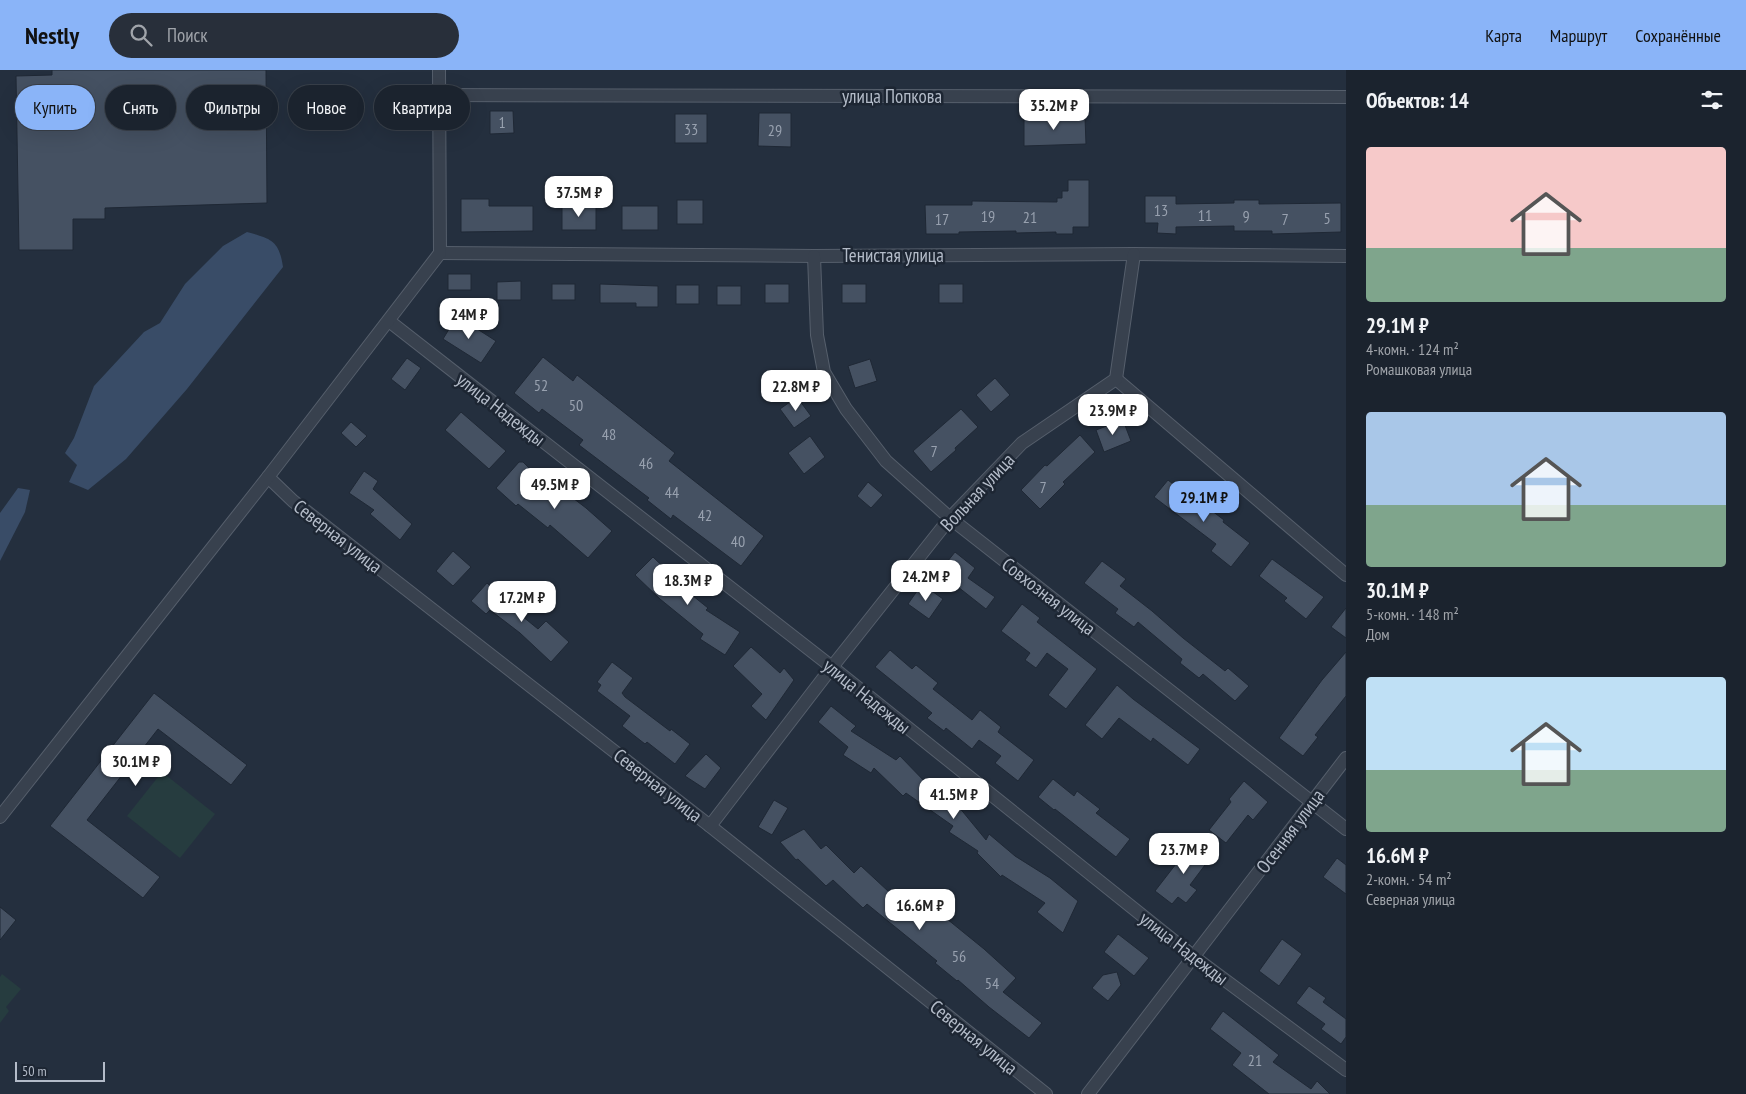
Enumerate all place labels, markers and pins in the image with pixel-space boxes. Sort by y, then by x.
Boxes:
pin: 35.2M ₽ [1008,88,1100,131]
pin: 37.5M ₽ [533,176,625,218]
pin: 24M ₽ [434,298,504,340]
pin: 22.8M ₽ [750,370,842,412]
pin: 23.9M ₽ [1067,394,1159,436]
pin: 49.5M ₽ [509,468,601,510]
pin: 29.1M ₽ [1158,480,1250,523]
pin: 24.2M ₽ [880,560,972,602]
pin: 18.3M ₽ [642,564,734,606]
pin: 17.2M ₽ [476,580,568,623]
pin: 30.1M ₽ [90,744,182,787]
pin: 41.5M ₽ [908,778,1000,820]
pin: 23.7M ₽ [1138,832,1230,875]
pin: 16.6M ₽ [874,888,966,931]

